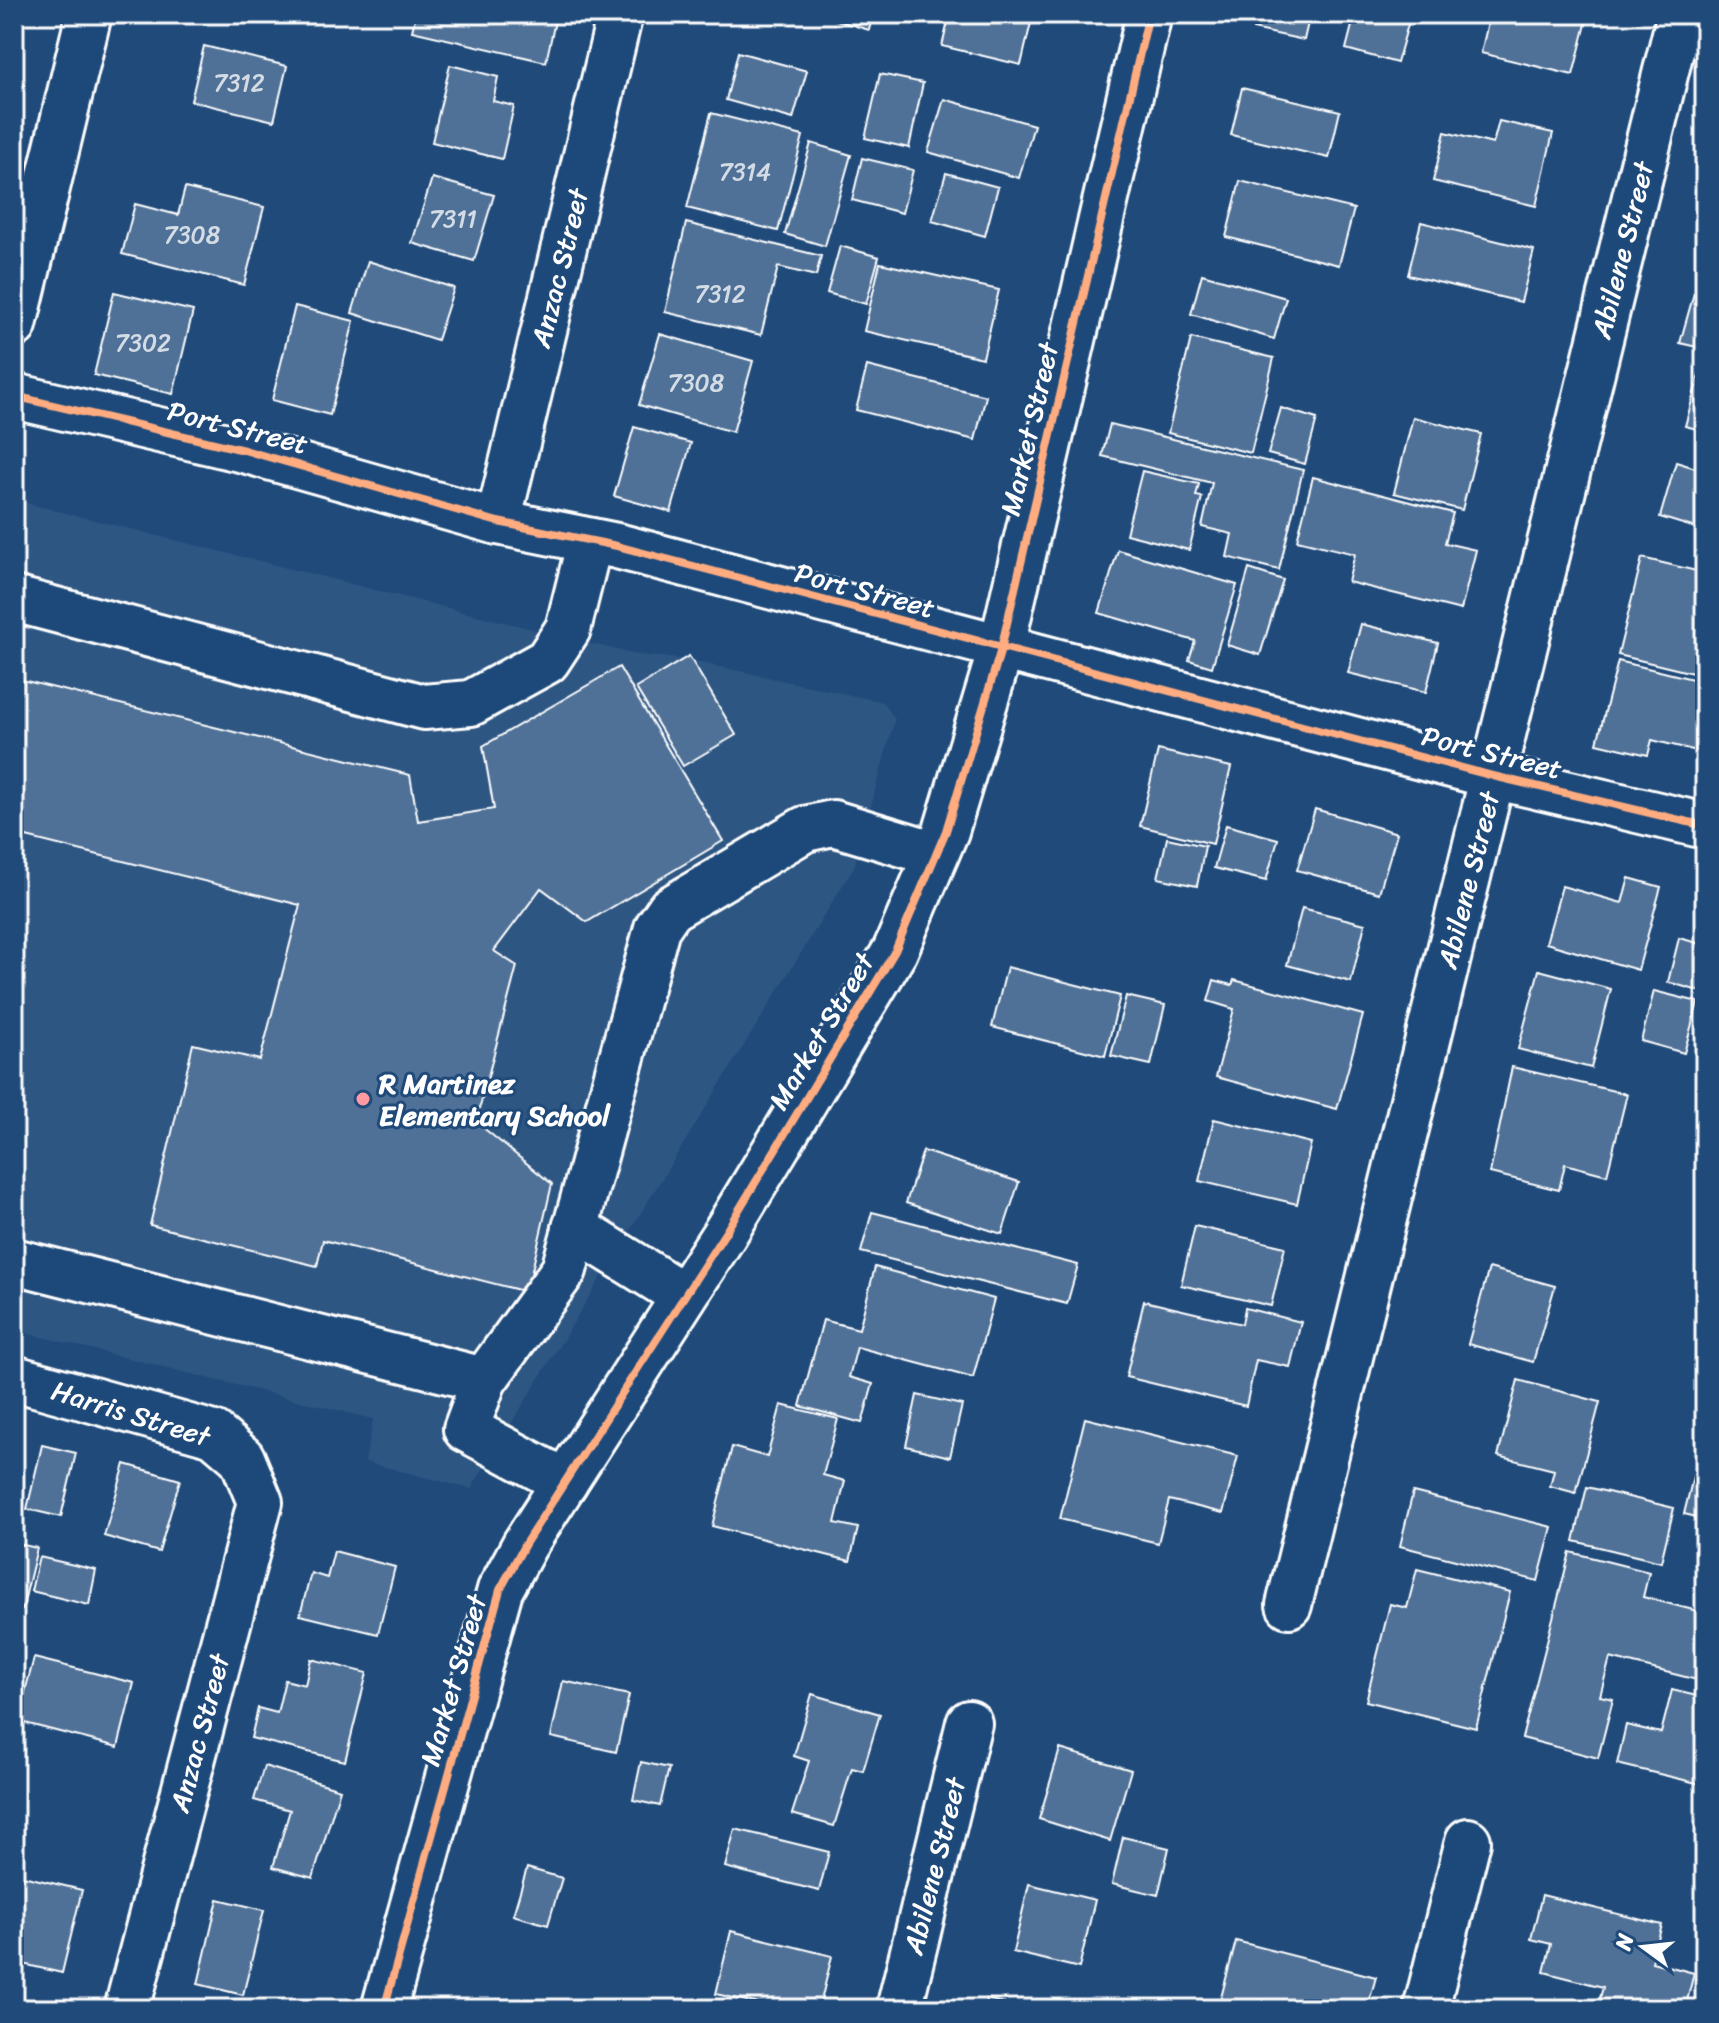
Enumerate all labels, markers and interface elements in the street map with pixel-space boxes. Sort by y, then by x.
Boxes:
house number: 7312 [213,62,265,104]
house number: 7314 [719,151,771,193]
street label: Abilene Street [1577,155,1669,345]
street label: Anzac Street [516,182,603,354]
house number: 7311 [429,198,477,240]
house number: 7308 [164,214,220,256]
house number: 7312 [694,273,746,315]
house number: 7302 [115,322,171,364]
street label: Market Street [986,336,1074,521]
house number: 7308 [668,362,724,404]
street label: Port Street [162,386,313,469]
street label: Port Street [789,548,941,633]
street label: Port Street [1416,711,1567,794]
street label: Abilene Street [1423,785,1515,975]
street label: Market Street [755,941,889,1120]
place label: R Martinez Elementary School [378,1059,611,1140]
marker: R Martinez Elementary School [354,1090,372,1108]
street label: Harris Street [45,1366,218,1461]
street label: Market Street [406,1587,502,1772]
street label: Anzac Street [155,1647,245,1819]
street label: Abilene Street [889,1771,981,1961]
north arrow [1603,1907,1683,1987]
text: N [1603,1929,1645,1955]

